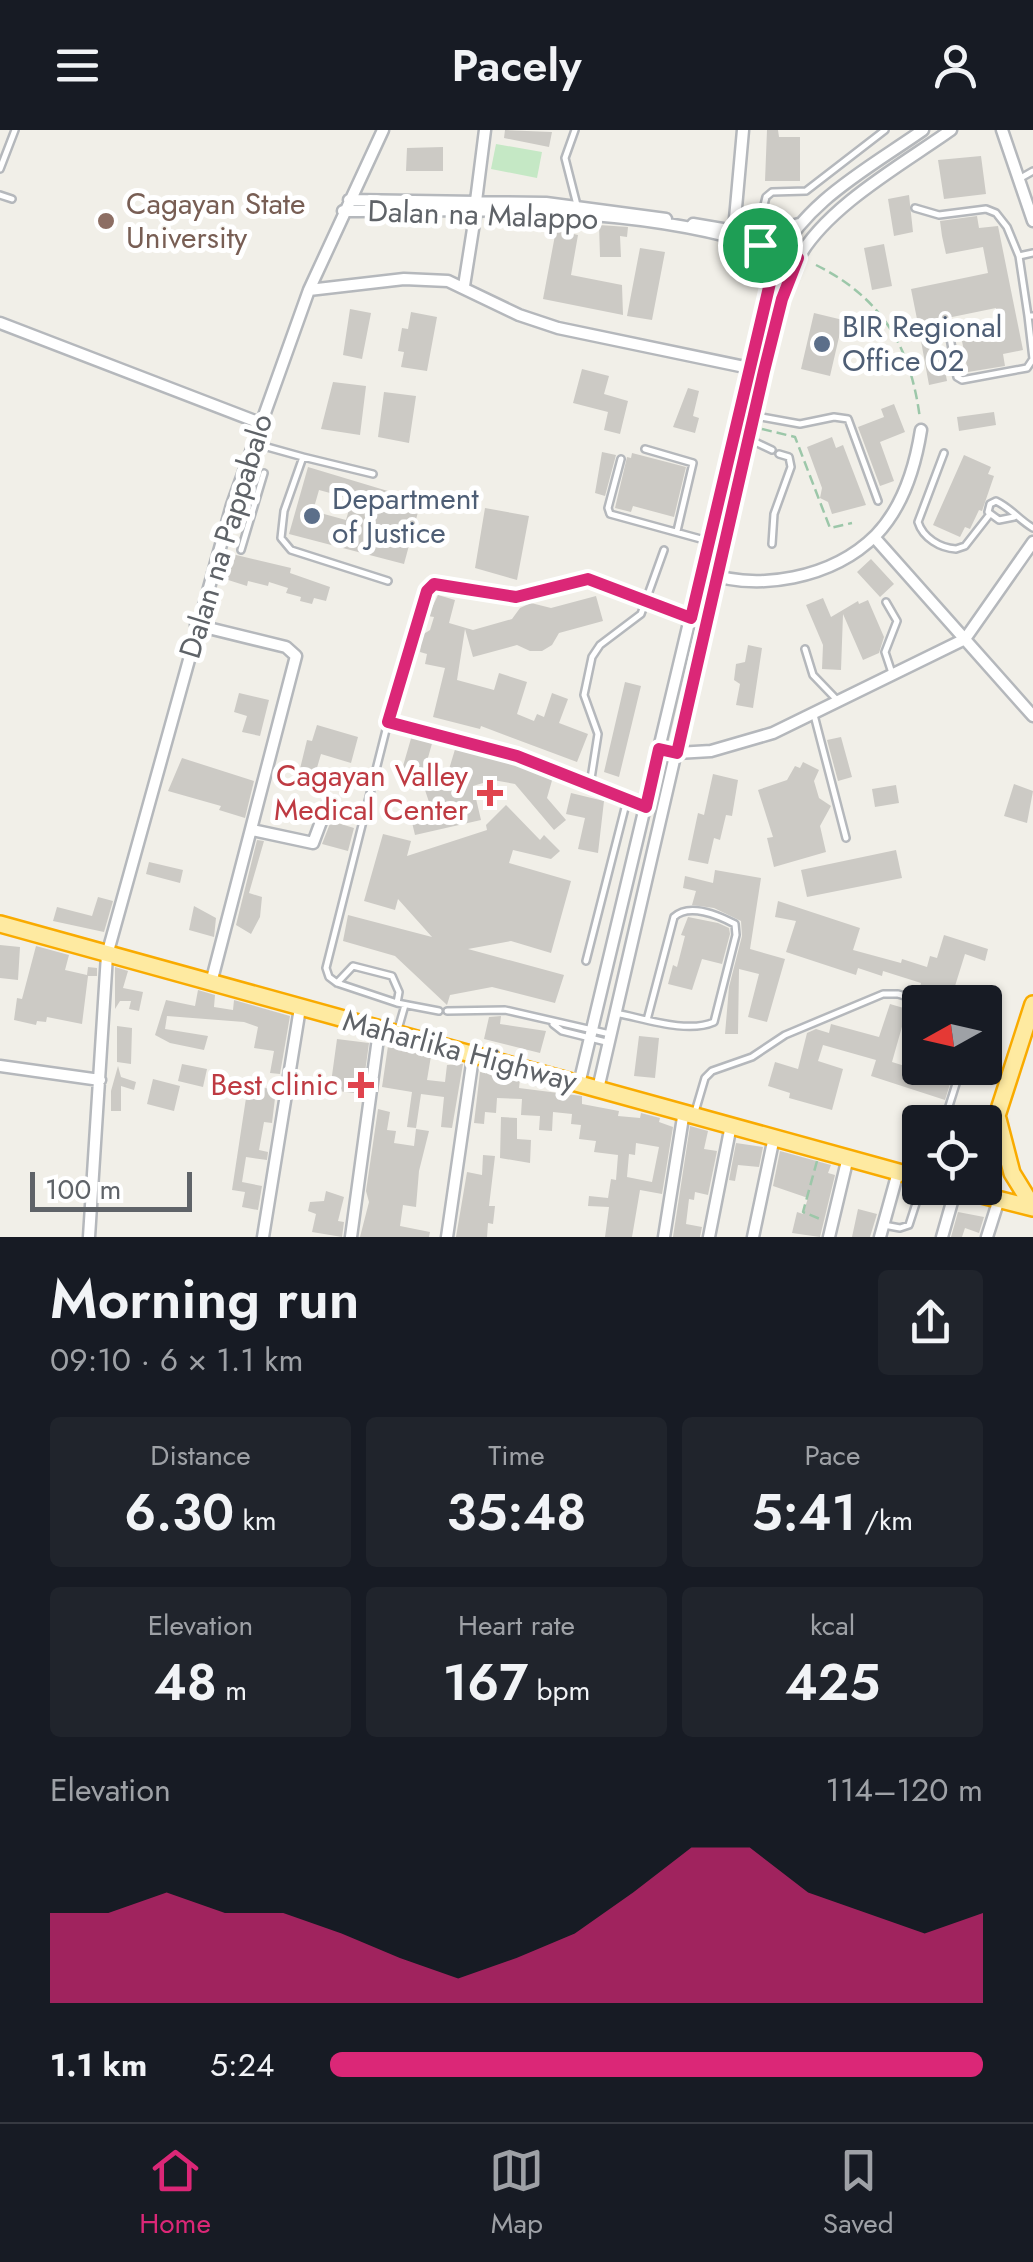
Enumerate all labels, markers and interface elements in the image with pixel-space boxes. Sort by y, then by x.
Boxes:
text: Pacely [452,33,581,98]
icon: menu [50,38,105,93]
icon: person [928,38,983,93]
place label: Cagayan State University [126,182,305,259]
street label: Dalan na Malappo [367,189,599,240]
pin [718,203,803,288]
marker: Cagayan State University [95,210,117,232]
icon: arrive [733,218,788,273]
place label: BIR Regional Office 02 [842,305,1003,382]
marker: BIR Regional Office 02 [811,333,833,355]
street label: Dalan na Pappabalo [168,408,283,663]
place label: Department of Justice [332,477,479,554]
marker: Department of Justice [301,505,323,527]
place label: Cagayan Valley Medical Center [274,754,469,831]
marker: Cagayan Valley Medical Center [477,780,503,806]
north arrow [902,985,1002,1085]
map controls [902,985,1002,1205]
street label: Maharlika Highway [338,999,583,1103]
place label: Best clinic [211,1063,338,1106]
marker: Best clinic [348,1072,374,1098]
button: locate [902,1105,1002,1205]
scale bar [30,1167,192,1212]
text: 100 m [45,1169,121,1210]
text: Morning run [50,1259,360,1339]
button: share [878,1270,983,1375]
text: 09:10 · 6 × 1.1 km [50,1337,303,1383]
text: Distance [150,1435,251,1476]
text: Time [488,1435,545,1476]
text: Pace [805,1435,860,1476]
text: 6.30 [124,1476,234,1549]
text: 35:48 [447,1476,586,1549]
text: 5:41 [752,1476,856,1549]
text: km [234,1500,277,1541]
text: /km [856,1500,913,1541]
text: Elevation [148,1605,253,1646]
text: Heart rate [458,1605,575,1646]
text: kcal [810,1605,855,1646]
text: 48 [154,1646,217,1719]
text: 167 [443,1646,528,1719]
text: 425 [785,1646,880,1719]
text: m [217,1670,247,1711]
text: bpm [528,1670,590,1711]
text: Elevation [50,1767,171,1813]
text: 114–120 m [825,1767,983,1813]
text: 1.1 km [50,2042,147,2088]
text: 5:24 [210,2042,275,2088]
tab: Home [139,2143,211,2244]
tab: Map [489,2143,544,2244]
tab: Saved [823,2143,894,2244]

